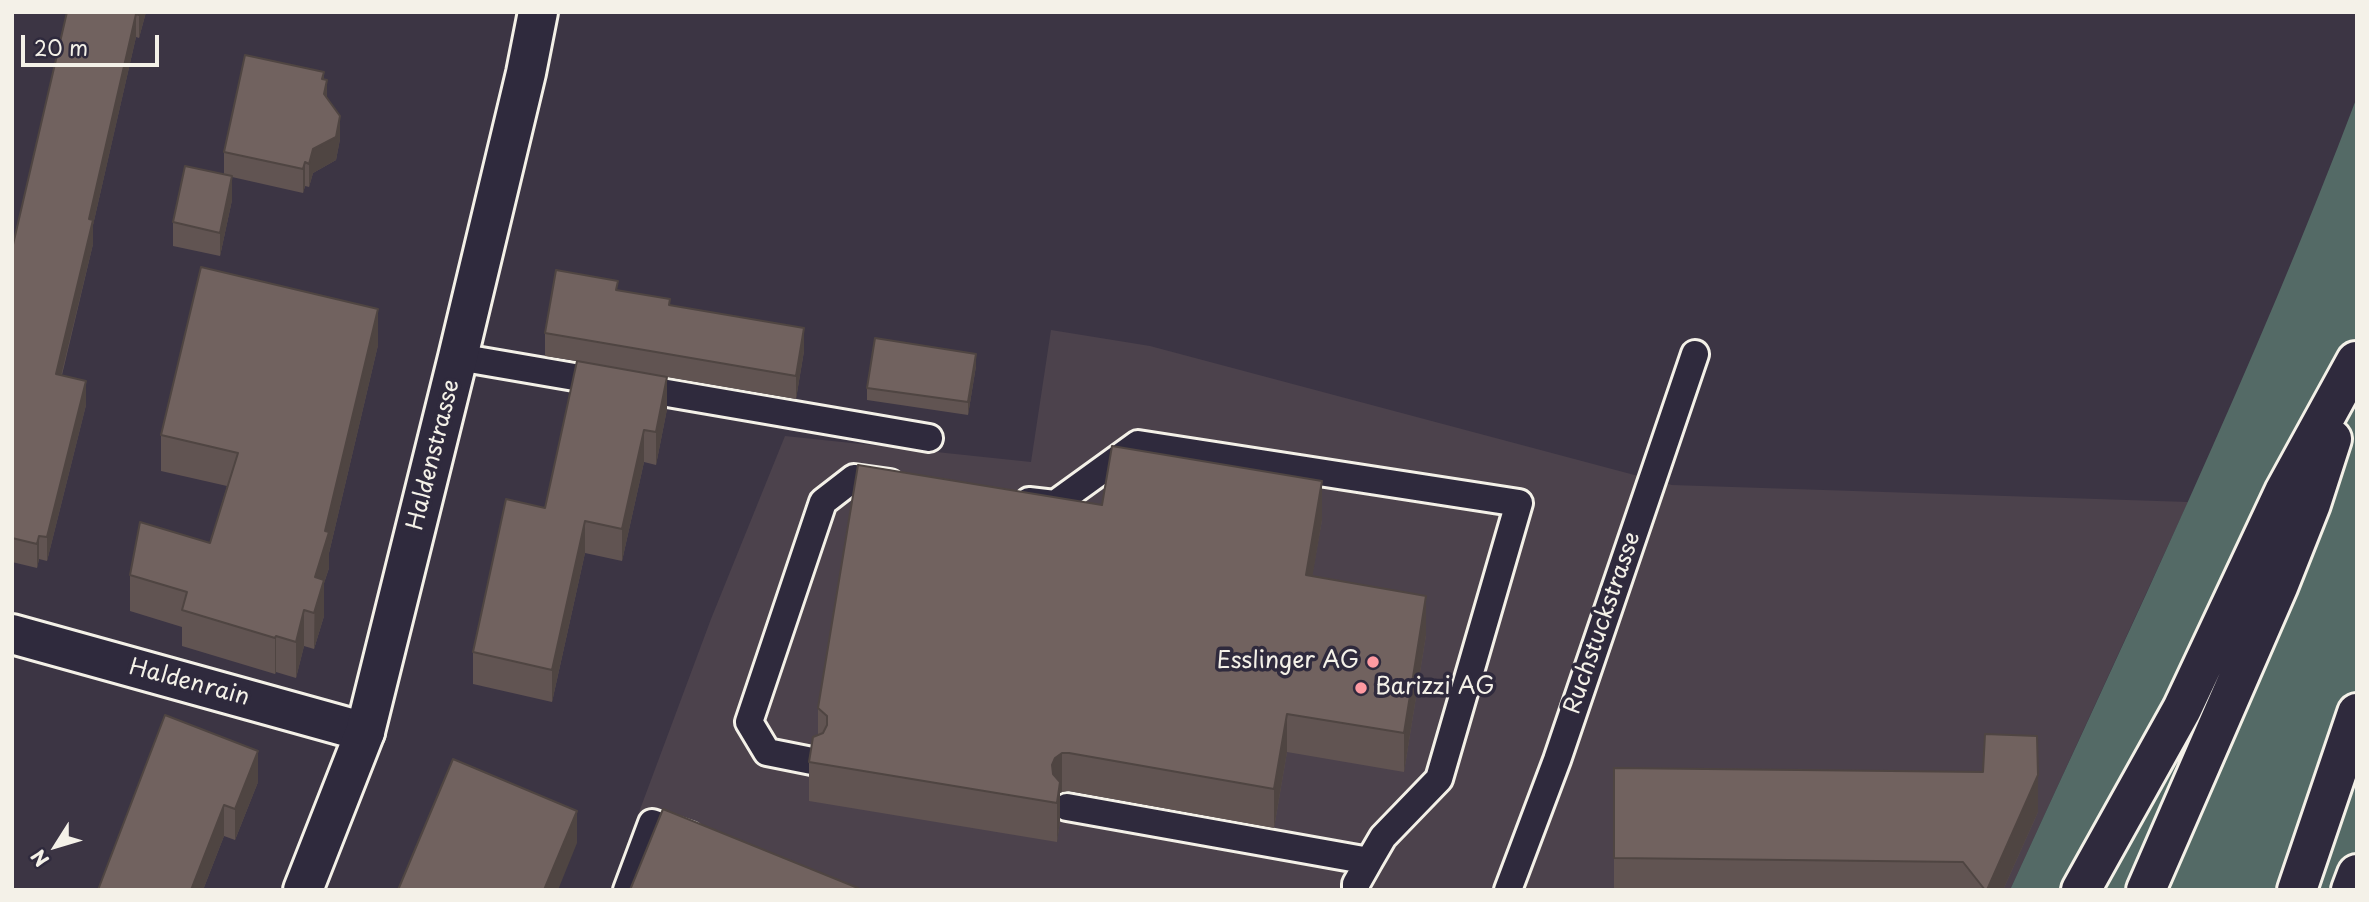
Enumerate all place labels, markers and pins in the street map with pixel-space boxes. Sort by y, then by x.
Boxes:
place label: Esslinger AG [1216,648,1359,676]
marker: Esslinger AG [1365,654,1381,670]
place label: Barizzi AG [1375,674,1495,702]
marker: Barizzi AG [1353,680,1369,696]

